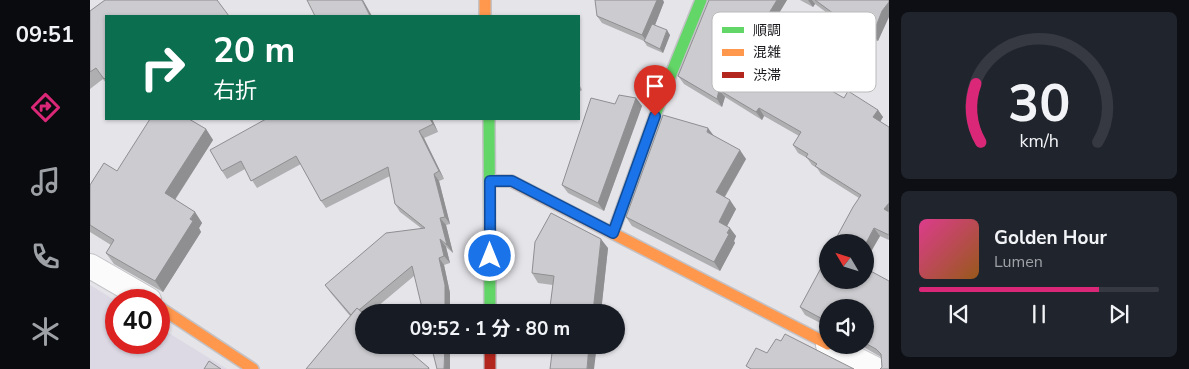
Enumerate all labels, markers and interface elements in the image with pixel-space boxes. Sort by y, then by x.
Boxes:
legend [712,12,876,92]
text: 09:51 [16,20,74,50]
text: 順調 [753,21,781,40]
text: 20 m [213,27,295,74]
icon: right [130,35,195,100]
text: 混雑 [753,43,781,62]
pin [634,65,676,116]
text: 渋滞 [753,66,781,85]
text: 30 [1008,68,1070,139]
icon: arrive [641,72,669,100]
text: 右折 [213,76,257,106]
icon: directions [28,90,63,125]
text: km/h [1019,129,1059,153]
icon: music [28,164,63,199]
text: Golden Hour [994,225,1107,251]
position arrow [463,229,515,281]
north arrow [819,234,874,289]
map controls [819,234,874,354]
icon: phone [28,239,63,274]
text: Lumen [994,251,1043,273]
speed limit sign: 40 [105,289,170,354]
button: sound [819,299,874,354]
icon: previous [945,300,973,328]
icon: pause [1025,300,1053,328]
icon: next [1105,300,1133,328]
icon: climate [28,314,63,349]
text: 09:52 · 1 分 · 80 m [410,316,570,342]

